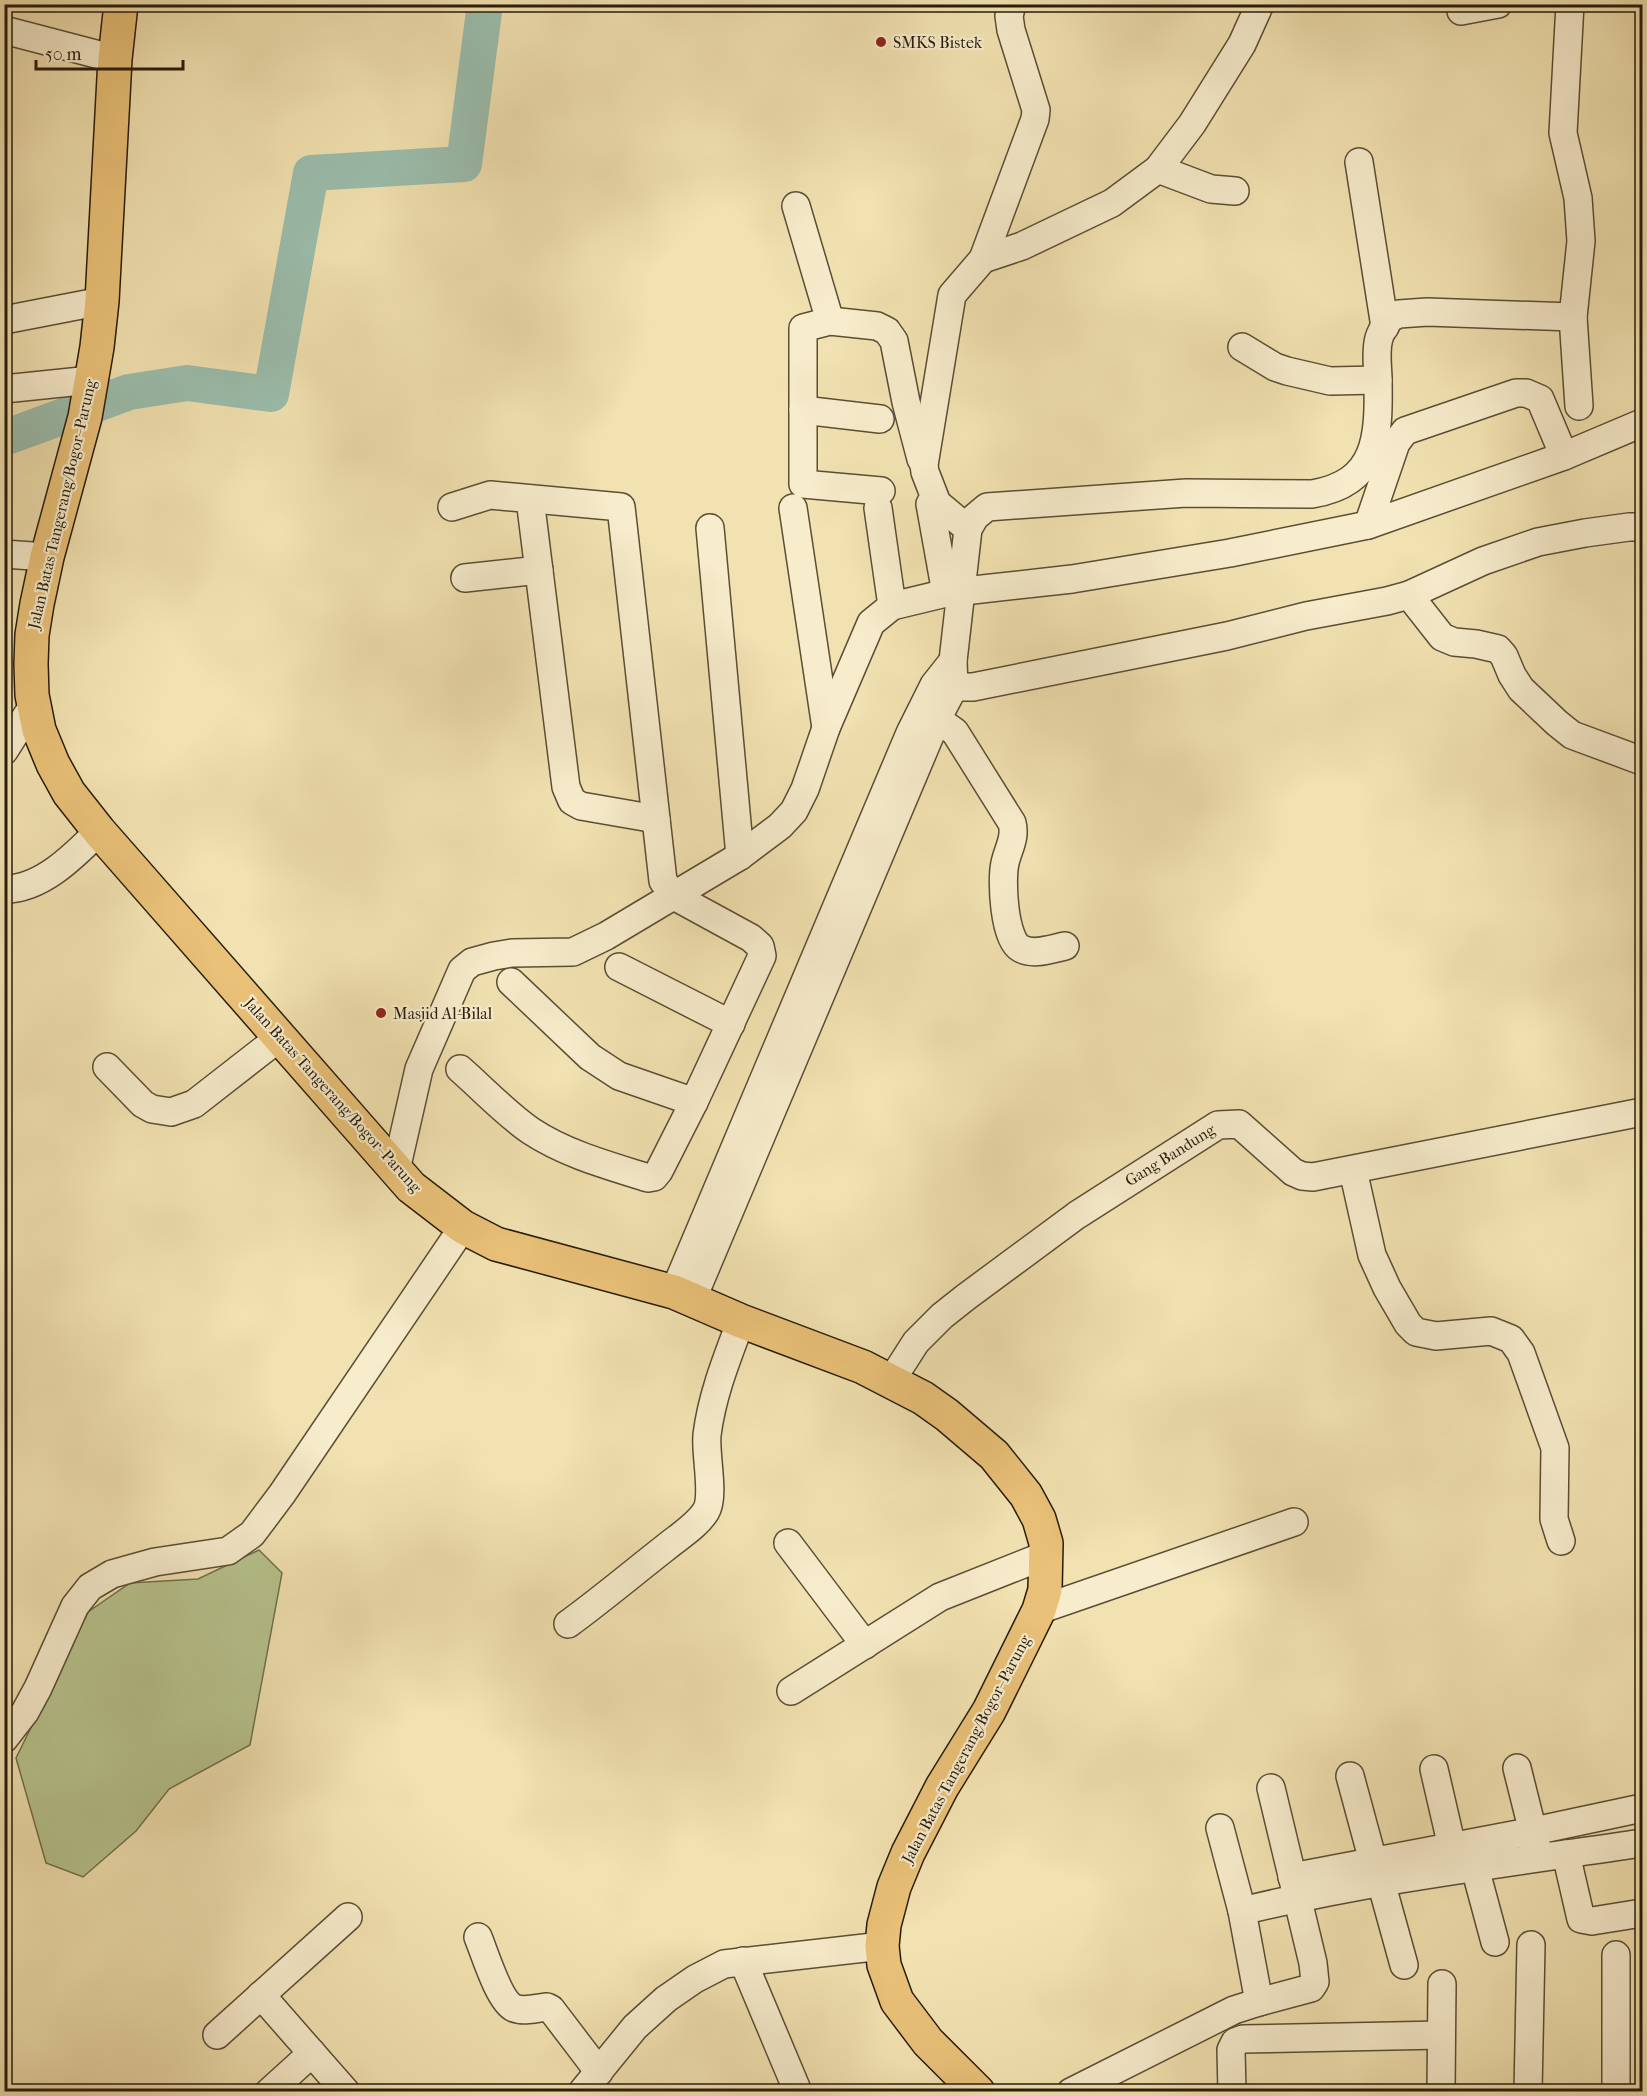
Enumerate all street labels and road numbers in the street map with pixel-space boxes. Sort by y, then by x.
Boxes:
street label: Jalan Batas Tangerang/Bogor–Parung [24,377,100,633]
street label: Jalan Batas Tangerang/Bogor–Parung [239,992,426,1197]
street label: Gang Bandung [1121,1120,1219,1190]
street label: Jalan Batas Tangerang/Bogor–Parung [897,1631,1035,1868]

